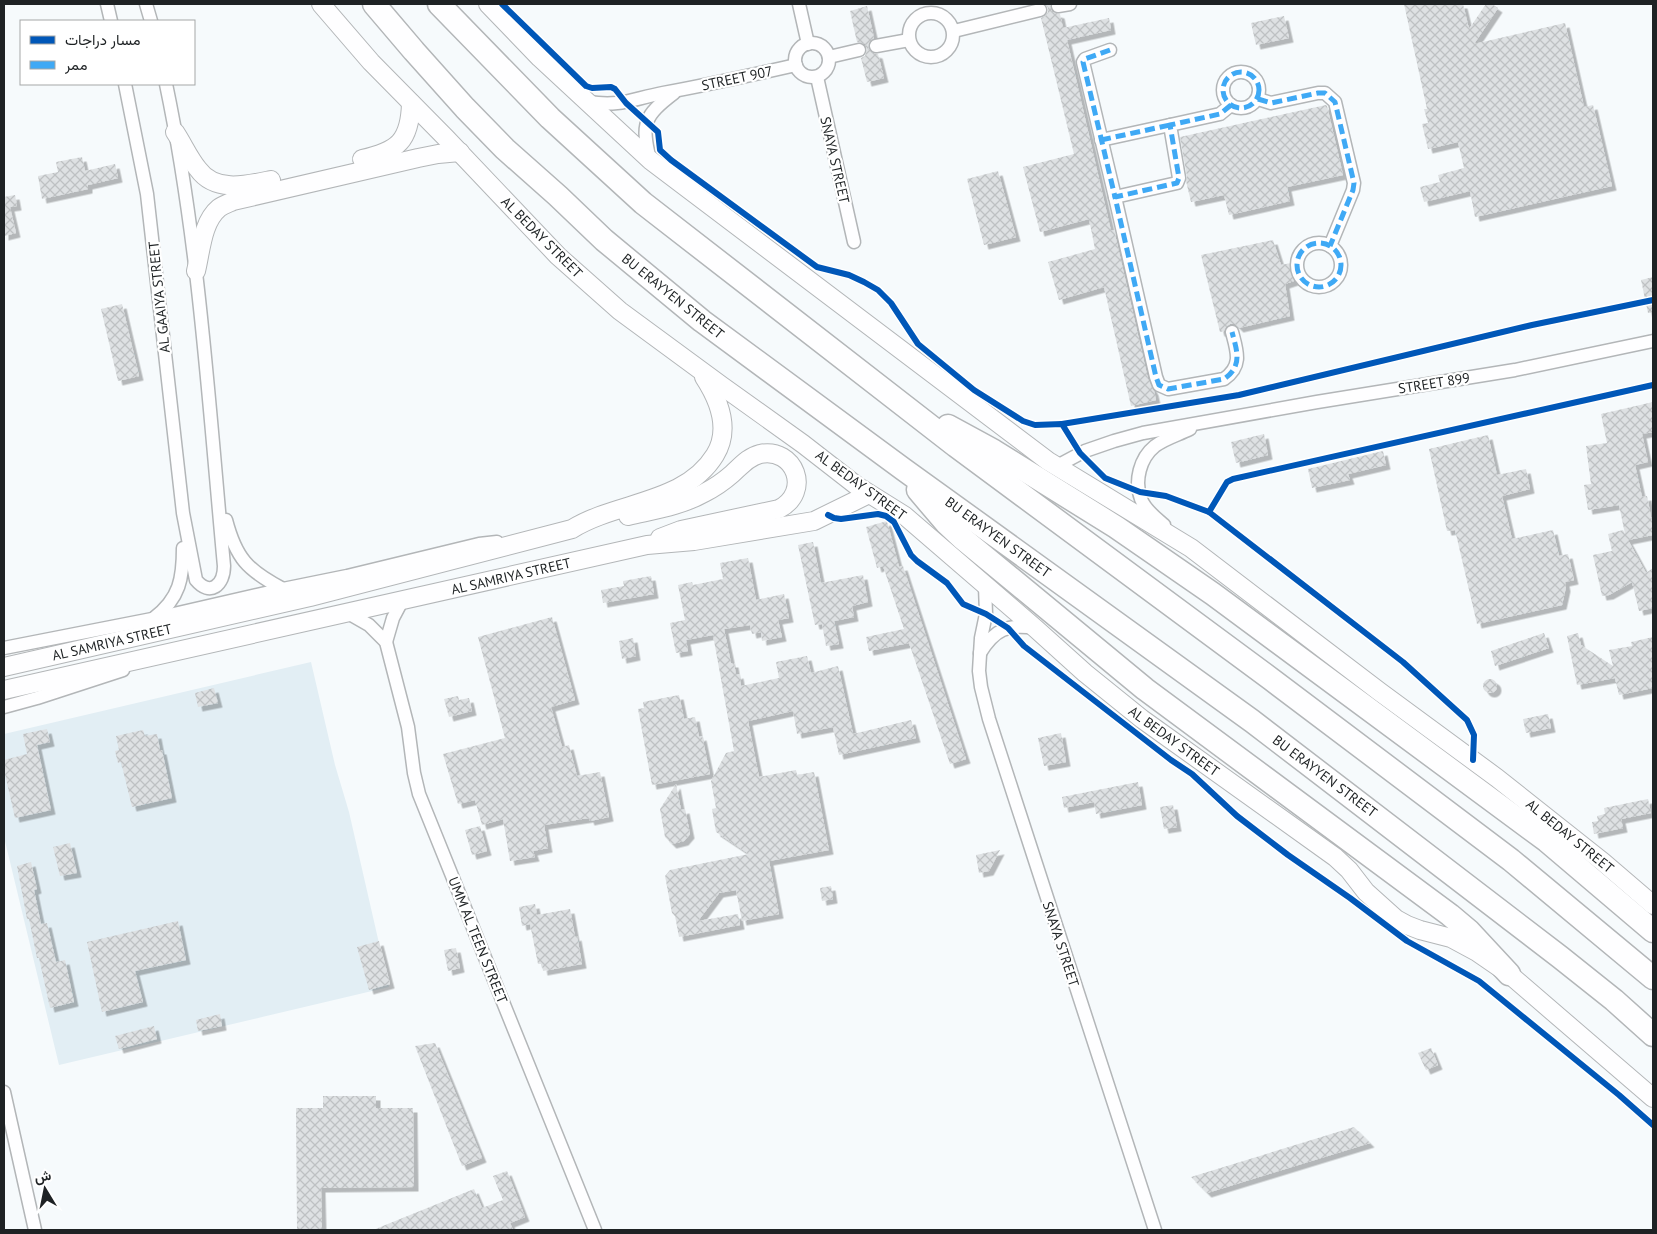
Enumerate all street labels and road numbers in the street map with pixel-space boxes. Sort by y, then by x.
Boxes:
street label: STREET 907 [700,62,774,94]
street label: SNAYA STREET [816,115,854,205]
street label: AL BEDAY STREET [498,193,587,282]
street label: AL GAAIYA STREET [144,240,174,354]
street label: BU ERAYYEN STREET [618,249,728,343]
street label: STREET 899 [1397,368,1471,398]
street label: AL BEDAY STREET [812,446,910,524]
street label: BU ERAYYEN STREET [942,493,1055,582]
street label: AL SAMRIYA STREET [449,553,573,599]
street label: AL SAMRIYA STREET [50,619,174,665]
street label: AL BEDAY STREET [1125,702,1223,780]
street label: BU ERAYYEN STREET [1269,731,1381,821]
street label: AL BEDAY STREET [1522,795,1618,877]
street label: UMM AL TEEN STREET [444,874,512,1006]
street label: SNAYA STREET [1039,899,1083,989]

